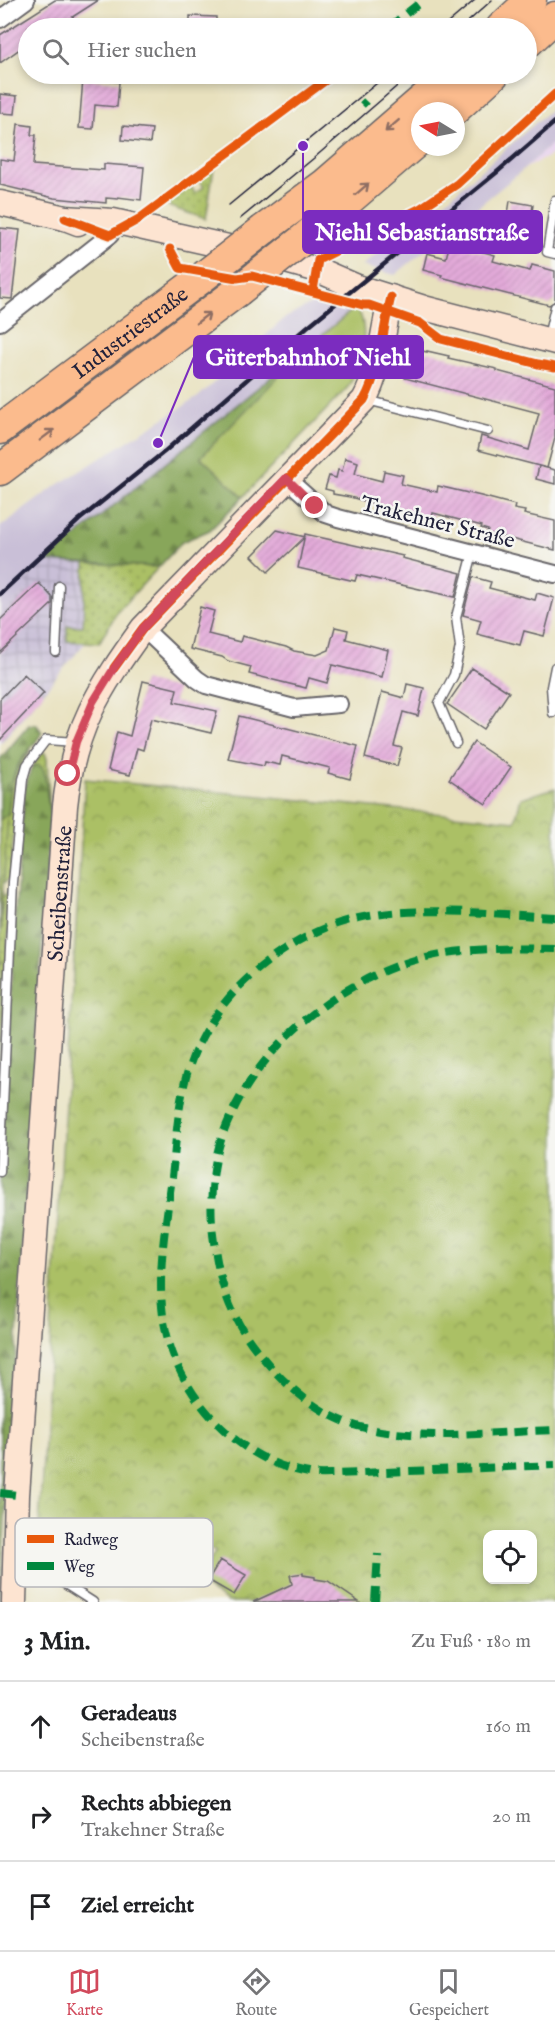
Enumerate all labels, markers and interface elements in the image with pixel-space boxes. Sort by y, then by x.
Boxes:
search box [18,18,537,84]
icon: search [39,35,72,68]
text: Hier suchen [87,37,197,65]
north arrow [411,102,465,156]
one-way arrow [385,119,400,133]
one-way arrow [354,182,369,196]
callout: Niehl Sebastianstraße [303,211,542,253]
text: Niehl Sebastianstraße [314,218,529,249]
street label: Industriestraße [67,281,194,386]
one-way arrow [195,312,211,325]
callout: Güterbahnhof Niehl [194,336,423,378]
text: Güterbahnhof Niehl [205,343,411,374]
one-way arrow [39,429,55,441]
street label: Trakehner Straße [358,490,518,556]
route end [301,492,327,518]
route start [54,760,80,786]
street label: Scheibenstraße [42,825,80,963]
legend [15,1518,213,1587]
map controls [483,1530,537,1584]
button: locate [483,1530,537,1584]
text: Radweg [64,1531,118,1551]
text: Weg [64,1558,95,1578]
text: 3 Min. [24,1625,90,1658]
text: Zu Fuß · 180 m [411,1629,531,1654]
text: Geradeaus [81,1700,177,1728]
icon: ahead [24,1710,57,1743]
text: 160 m [485,1714,531,1739]
text: Scheibenstraße [81,1728,205,1753]
text: Rechts abbiegen [81,1790,231,1818]
icon: right [24,1800,57,1833]
text: 20 m [492,1804,531,1829]
text: Trakehner Straße [81,1818,225,1843]
icon: arrive [24,1890,57,1923]
text: Ziel erreicht [81,1892,194,1920]
tab: Karte [66,1965,103,2021]
tab: Route [235,1965,277,2021]
tab: Gespeichert [409,1965,489,2021]

